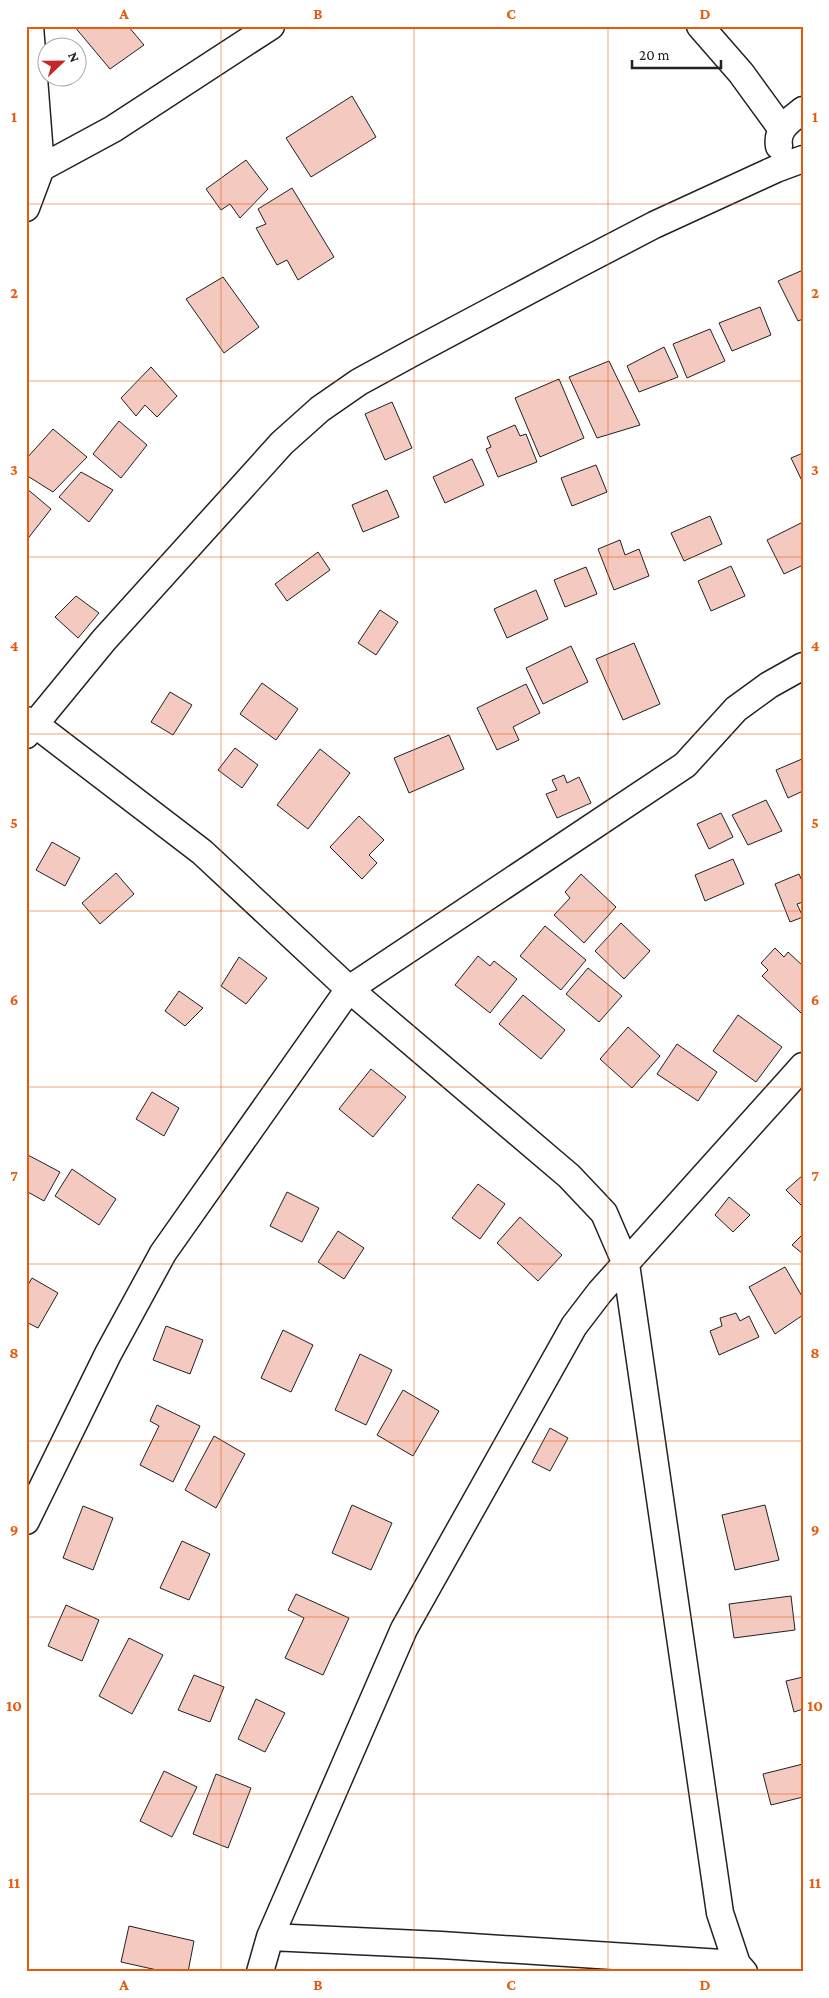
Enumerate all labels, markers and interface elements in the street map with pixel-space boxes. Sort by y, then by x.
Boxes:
text: A [118,5,129,22]
text: B [313,5,323,22]
text: C [506,5,516,22]
text: D [699,5,711,22]
north arrow [38,38,88,88]
scale bar [632,38,720,70]
text: 20 m [639,47,670,63]
text: N [65,50,83,65]
text: 1 [11,108,17,125]
text: 1 [812,108,818,125]
text: 2 [10,284,18,301]
text: 2 [811,284,819,301]
text: 3 [10,461,18,478]
text: 3 [811,461,819,478]
text: 4 [10,637,19,654]
text: 4 [811,637,820,654]
text: 5 [10,814,18,831]
text: 5 [811,814,819,831]
text: 6 [10,991,18,1008]
text: 6 [811,991,819,1008]
text: 7 [10,1167,18,1184]
text: 7 [811,1167,819,1184]
text: 8 [9,1344,19,1361]
text: 8 [810,1344,820,1361]
text: 9 [10,1521,18,1538]
text: 9 [811,1521,819,1538]
text: 10 [6,1697,22,1714]
text: 10 [807,1697,823,1714]
text: 11 [8,1874,20,1891]
text: 11 [809,1874,821,1891]
text: A [118,1976,129,1993]
text: B [313,1976,323,1993]
text: C [506,1976,516,1993]
text: D [699,1976,711,1993]

